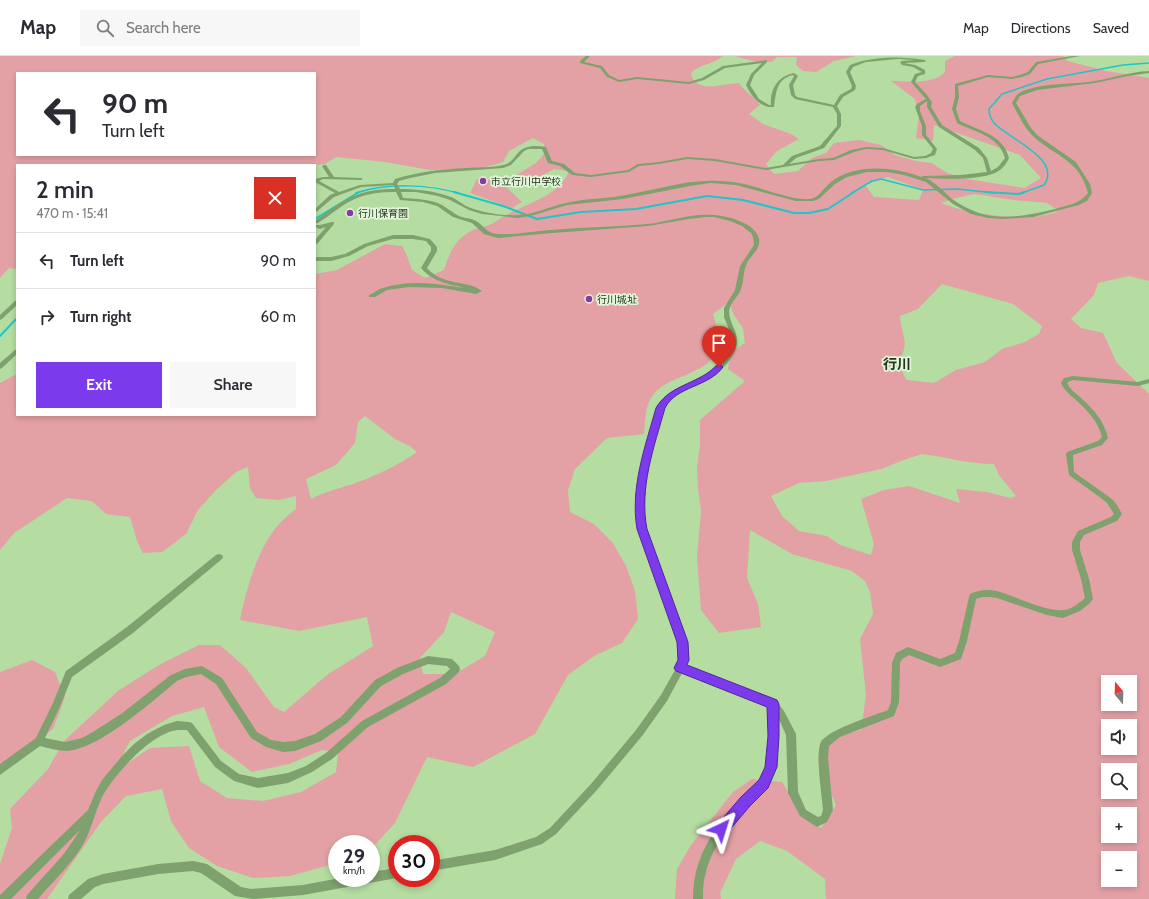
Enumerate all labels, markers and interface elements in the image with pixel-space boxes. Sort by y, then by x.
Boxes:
search box [80,10,360,46]
text: Map [20,16,56,39]
icon: search [94,17,116,39]
text: Search here [126,19,201,37]
text: Map [963,19,989,37]
text: Directions [1011,19,1071,37]
text: Saved [1093,19,1129,37]
text: 90 m [102,86,168,120]
icon: left [36,88,88,140]
text: Turn left [102,120,165,142]
text: 2 min [36,175,94,204]
place label: 市立行川中学校 [491,175,561,188]
marker: 市立行川中学校 [478,176,488,186]
button: close [254,177,296,219]
text: 470 m · 15:41 [36,205,108,221]
place label: 行川保育園 [358,207,408,220]
marker: 行川保育園 [345,208,355,218]
icon: left [36,250,58,272]
text: Turn left [70,252,124,270]
text: 90 m [260,252,296,270]
place label: 行川城址 [597,293,637,306]
marker: 行川城址 [584,294,594,304]
icon: right [36,306,58,328]
text: Turn right [70,308,131,326]
text: 60 m [260,308,296,326]
pin [702,326,736,367]
icon: arrive [708,332,730,354]
district label: 行川 [883,355,911,373]
button: Exit [36,362,162,408]
button: Share [170,362,296,408]
north arrow [1101,675,1137,711]
map controls [1101,675,1137,887]
button: sound [1101,719,1137,755]
button: search [1101,763,1137,799]
button: + [1101,807,1137,843]
position arrow [700,808,742,850]
speed limit sign: 30 [388,835,440,887]
text: 29 [343,844,365,868]
button: − [1101,851,1137,887]
text: km/h [343,864,365,877]

